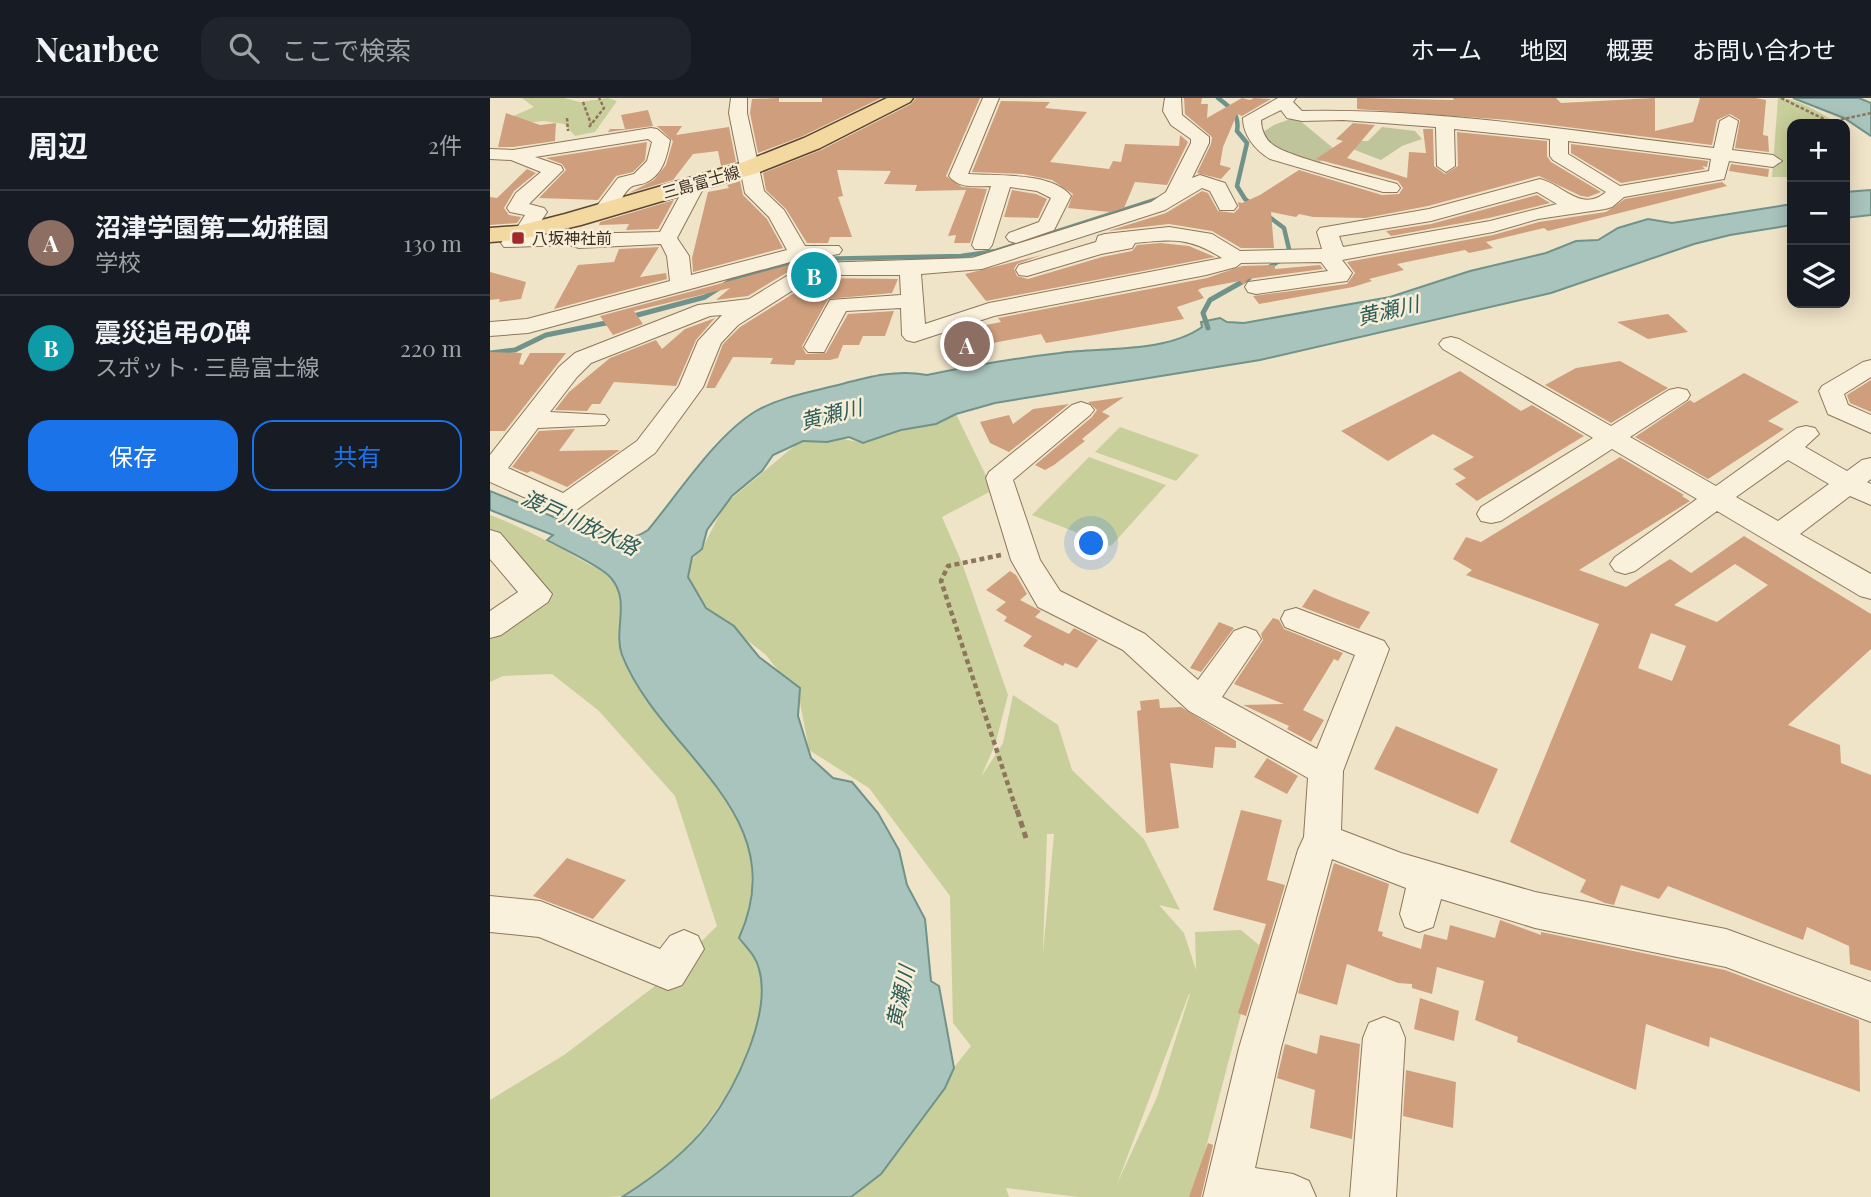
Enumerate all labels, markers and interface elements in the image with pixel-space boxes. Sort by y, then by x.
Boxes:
search box [201,17,691,80]
text: Nearbee [35,26,159,70]
icon: search [225,29,263,67]
text: ここで検索 [281,32,411,67]
text: ホーム [1411,33,1482,65]
text: 地図 [1520,33,1568,65]
text: 概要 [1606,33,1654,65]
text: お問い合わせ [1692,33,1836,65]
map controls [1787,119,1850,308]
button: + [1787,119,1850,182]
text: 周辺 [28,125,88,165]
text: 2件 [428,129,462,160]
street label: 三島富士線 [660,160,742,203]
button: − [1787,182,1850,245]
text: 沼津学園第二幼稚園 [95,209,329,244]
text: A [43,227,59,258]
text: 130 m [404,227,462,258]
place label: 八坂神社前 [532,227,612,248]
marker: 八坂神社前 [510,230,526,246]
button: layers [1787,245,1850,308]
text: 学校 [95,246,141,277]
pin: B [791,249,837,301]
water label: 黄瀬川 [1354,288,1423,330]
text: 震災追弔の碑 [95,314,251,349]
pin: A [944,318,990,370]
text: B [43,332,59,363]
text: 220 m [400,332,462,363]
text: スポット · 三島富士線 [95,351,320,382]
water label: 黄瀬川 [797,391,866,434]
button: 保存 [28,420,238,491]
button: 共有 [252,420,462,491]
water label: 渡戸川放水路 [518,482,646,561]
your location [1074,526,1108,560]
water label: 黄瀬川 [879,961,920,1030]

